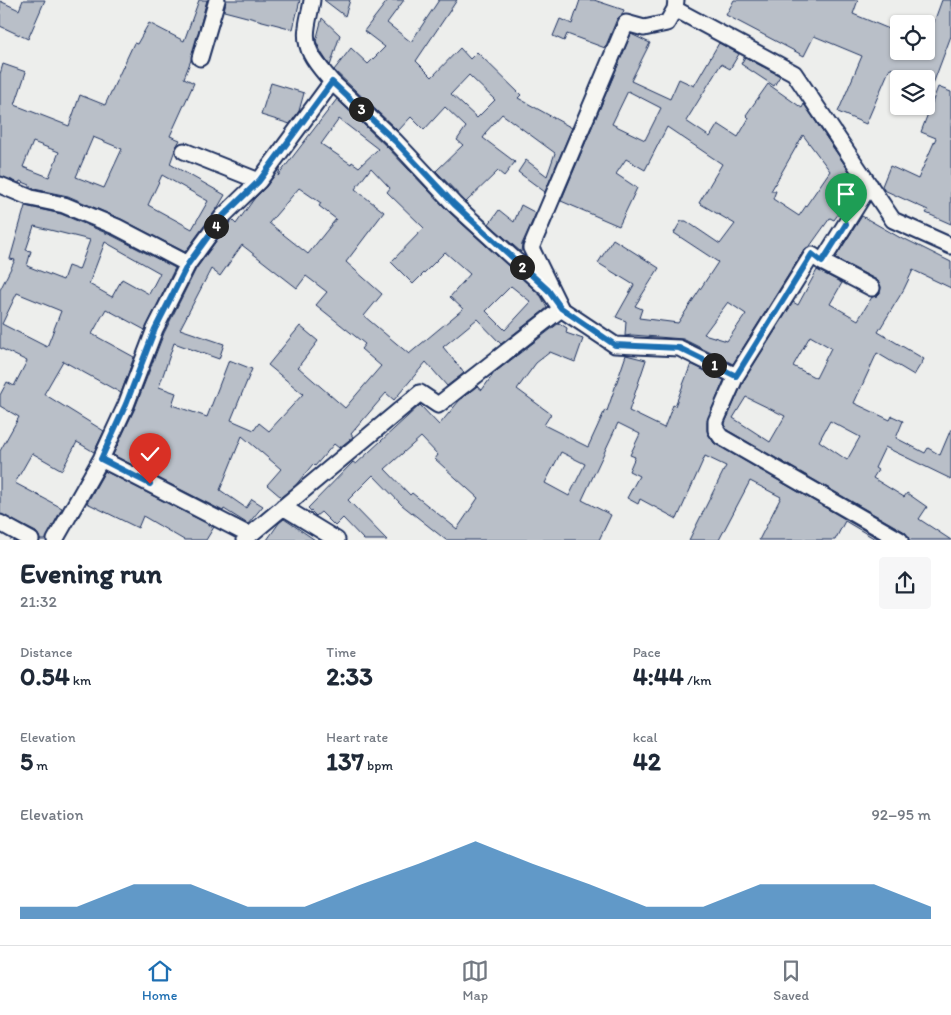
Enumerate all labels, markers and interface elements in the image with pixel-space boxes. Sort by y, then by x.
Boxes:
map controls [890,15,935,115]
button: locate [890,15,935,60]
button: layers [890,70,935,115]
pin: 3 [348,96,374,122]
text: 3 [358,101,365,118]
pin [825,173,867,224]
icon: arrive [832,180,860,208]
pin: 4 [204,214,228,238]
text: 4 [212,218,221,235]
pin: 2 [510,254,534,280]
text: 2 [519,259,526,276]
pin: 1 [702,352,726,378]
text: 1 [711,357,718,374]
pin [129,433,171,484]
icon: check [136,440,164,468]
text: Evening run [20,556,162,590]
button: share [879,557,931,609]
text: 21:32 [20,592,57,611]
text: Distance [20,644,72,661]
text: Time [326,644,356,661]
text: Pace [633,644,661,661]
text: 0.54 [20,661,70,691]
text: 2:33 [326,661,373,691]
text: 4:44 [633,661,684,691]
text: km [70,672,91,689]
text: /km [684,672,711,689]
text: Elevation [20,729,76,746]
text: Heart rate [326,729,388,746]
text: kcal [633,729,658,746]
text: 5 [20,746,33,776]
text: 137 [326,746,364,776]
text: 42 [633,746,661,776]
text: m [33,757,48,774]
text: bpm [364,757,393,774]
text: Elevation [20,805,84,824]
text: 92–95 m [871,805,931,824]
tab: Home [142,957,177,1004]
tab: Map [461,957,489,1004]
tab: Saved [773,957,809,1004]

